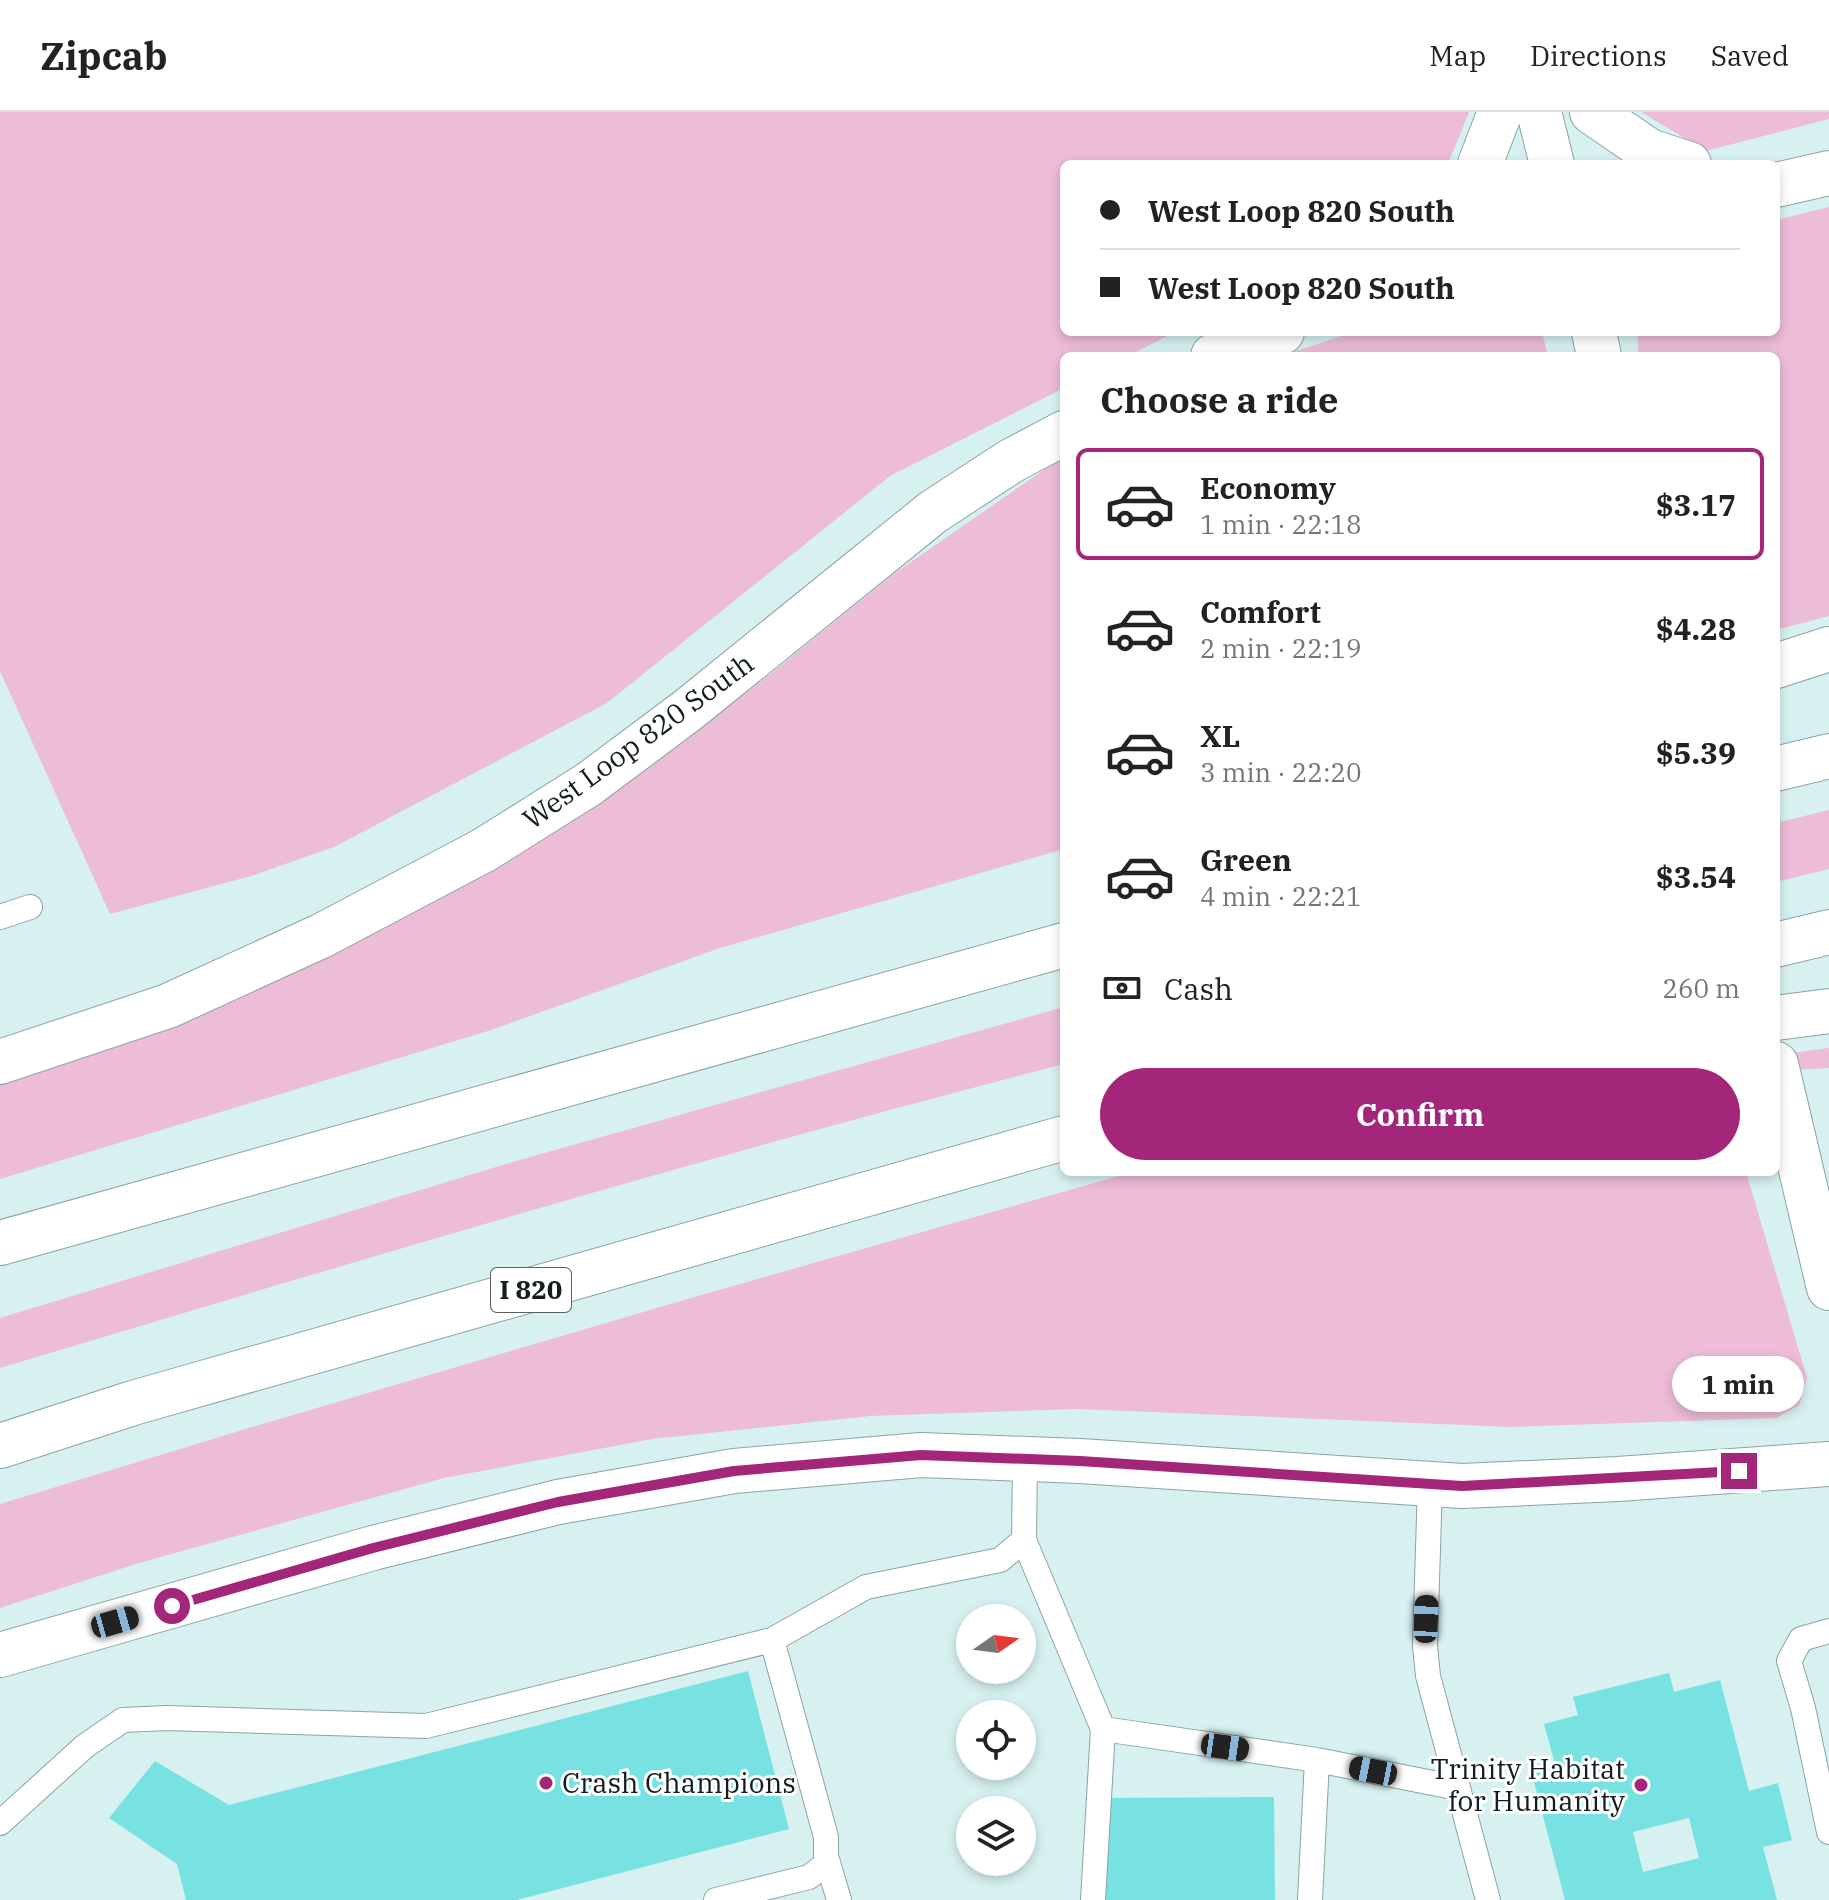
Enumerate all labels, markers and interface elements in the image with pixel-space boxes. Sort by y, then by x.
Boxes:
text: Zipcab [40,31,168,80]
text: Map [1429,37,1486,74]
text: Directions [1530,37,1667,74]
text: Saved [1711,37,1789,74]
text: West Loop 820 South [1148,191,1455,230]
text: West Loop 820 South [1148,268,1455,307]
text: Choose a ride [1100,376,1339,423]
icon: car [1104,468,1176,540]
text: Economy [1200,468,1336,507]
text: $3.17 [1656,485,1736,524]
text: 1 min · 22:18 [1200,507,1362,541]
icon: car [1104,592,1176,664]
text: Comfort [1200,592,1321,631]
text: $4.28 [1656,609,1736,648]
text: 2 min · 22:19 [1200,631,1362,665]
street label: West Loop 820 South [515,644,761,837]
icon: car [1104,716,1176,788]
text: XL [1200,716,1240,755]
text: $5.39 [1656,733,1736,772]
text: 3 min · 22:20 [1200,755,1362,789]
icon: car [1104,840,1176,912]
text: Green [1200,840,1292,879]
text: $3.54 [1656,857,1736,896]
text: 4 min · 22:21 [1200,879,1362,913]
icon: cash [1100,966,1144,1010]
text: Cash [1164,969,1233,1008]
text: 260 m [1662,971,1740,1005]
button: Confirm [1100,1068,1740,1160]
road number: I 820 [491,1268,571,1312]
callout: 1 min [1673,1355,1805,1411]
text: 1 min [1702,1367,1774,1401]
route end [1721,1453,1757,1489]
route start [154,1588,190,1624]
car [1413,1595,1439,1643]
car [89,1604,141,1640]
north arrow [956,1604,1036,1684]
map controls [956,1604,1036,1876]
button: locate [956,1700,1036,1780]
car [1200,1732,1250,1762]
place label: Trinity Habitat for Humanity [1431,1750,1625,1819]
car [1347,1755,1399,1787]
place label: Crash Champions [562,1764,796,1801]
marker: Crash Champions [537,1774,555,1792]
marker: Trinity Habitat for Humanity [1632,1776,1650,1794]
button: layers [956,1796,1036,1876]

